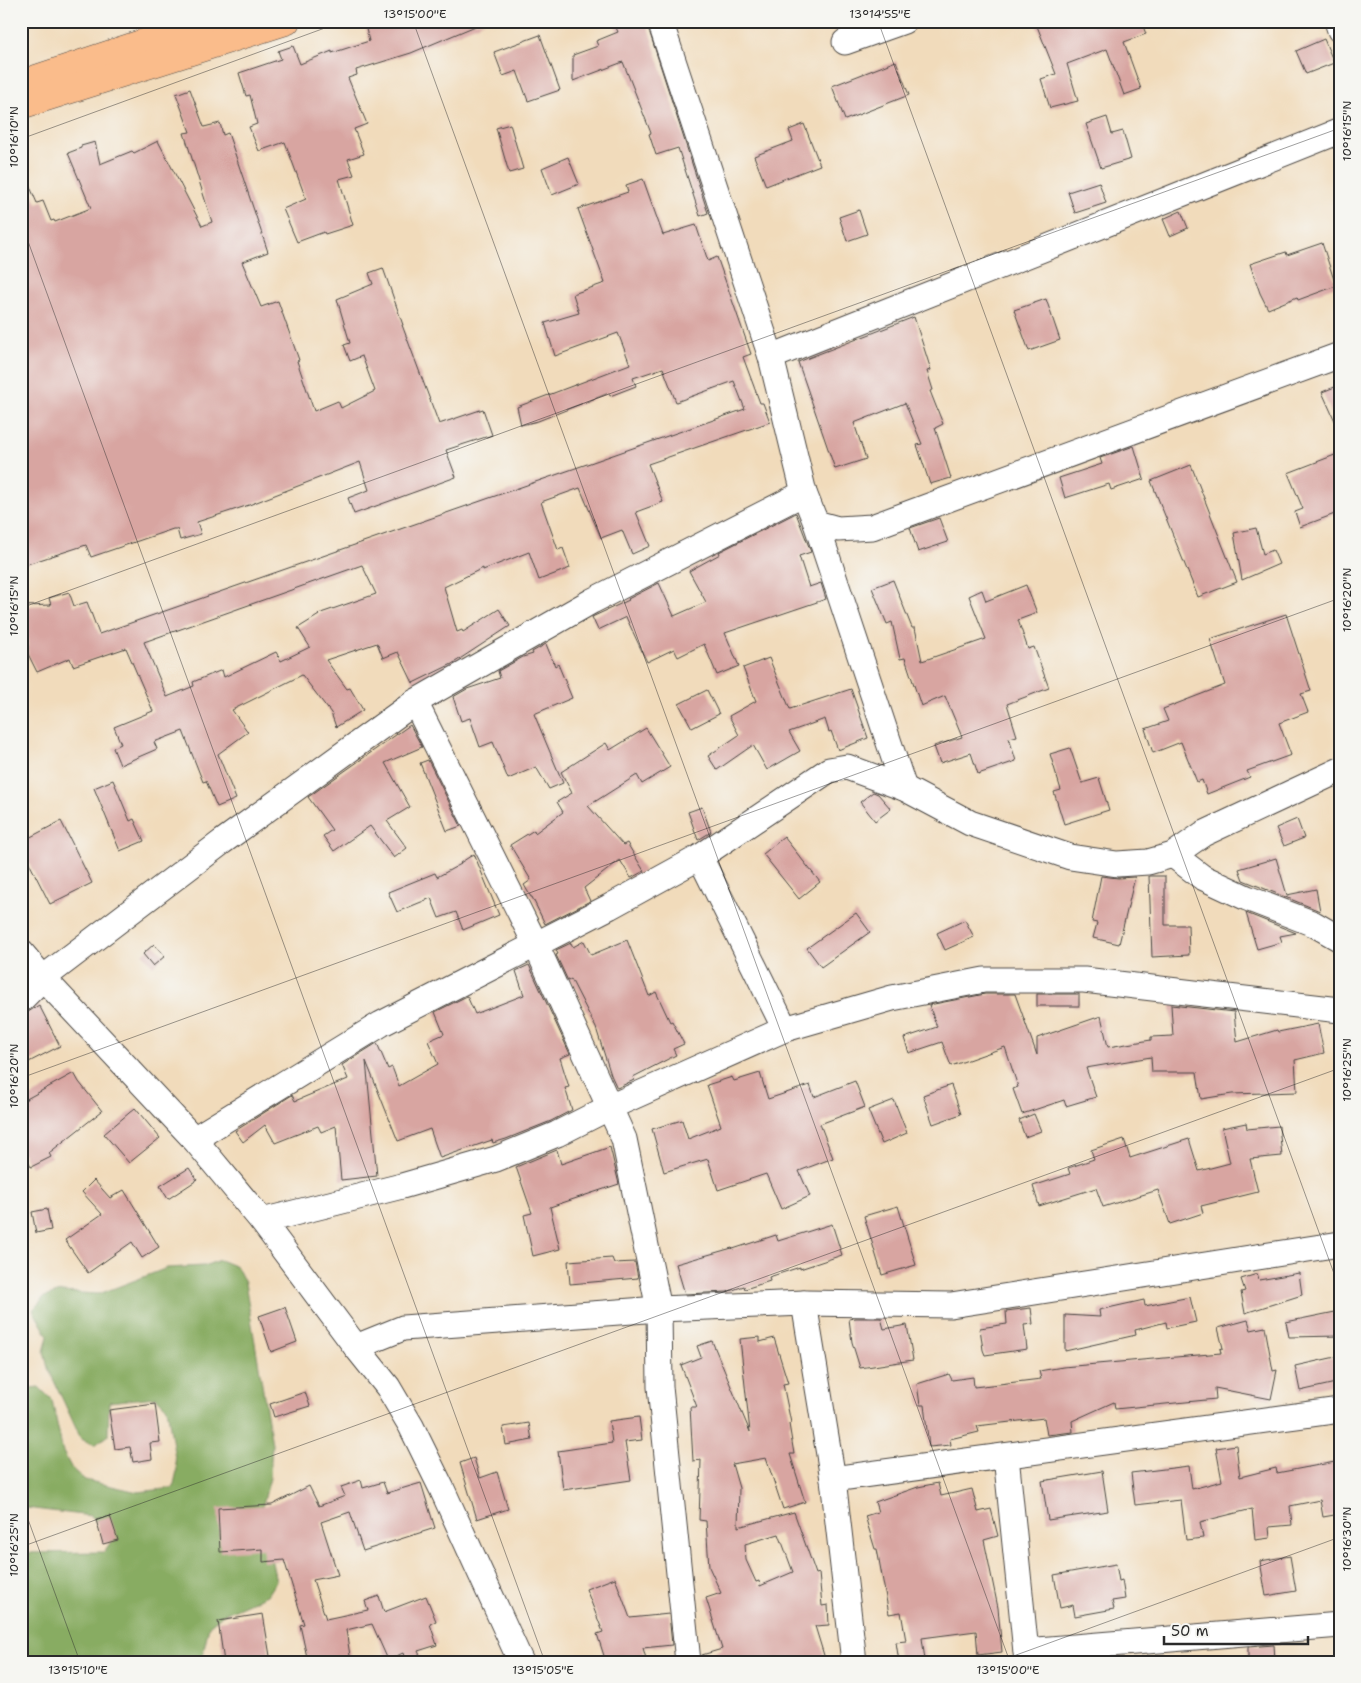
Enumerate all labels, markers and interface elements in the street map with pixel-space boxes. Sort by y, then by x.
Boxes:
text: 13°15'00"E [384,6,446,22]
text: 13°14'55"E [849,6,911,22]
text: 10°16'15"N [1339,101,1355,161]
text: 10°16'10"N [6,106,22,168]
text: 10°16'20"N [1339,568,1355,632]
text: 10°16'15"N [6,576,22,636]
text: 10°16'25"N [1339,1038,1355,1102]
text: 10°16'20"N [6,1044,22,1108]
text: 10°16'30"N [1339,1507,1355,1571]
text: 10°16'25"N [6,1513,22,1577]
scale bar [1164,1613,1307,1645]
text: 50 m [1171,1621,1209,1641]
text: 13°15'10"E [48,1662,108,1678]
text: 13°15'05"E [512,1662,574,1678]
text: 13°15'00"E [977,1662,1039,1678]

